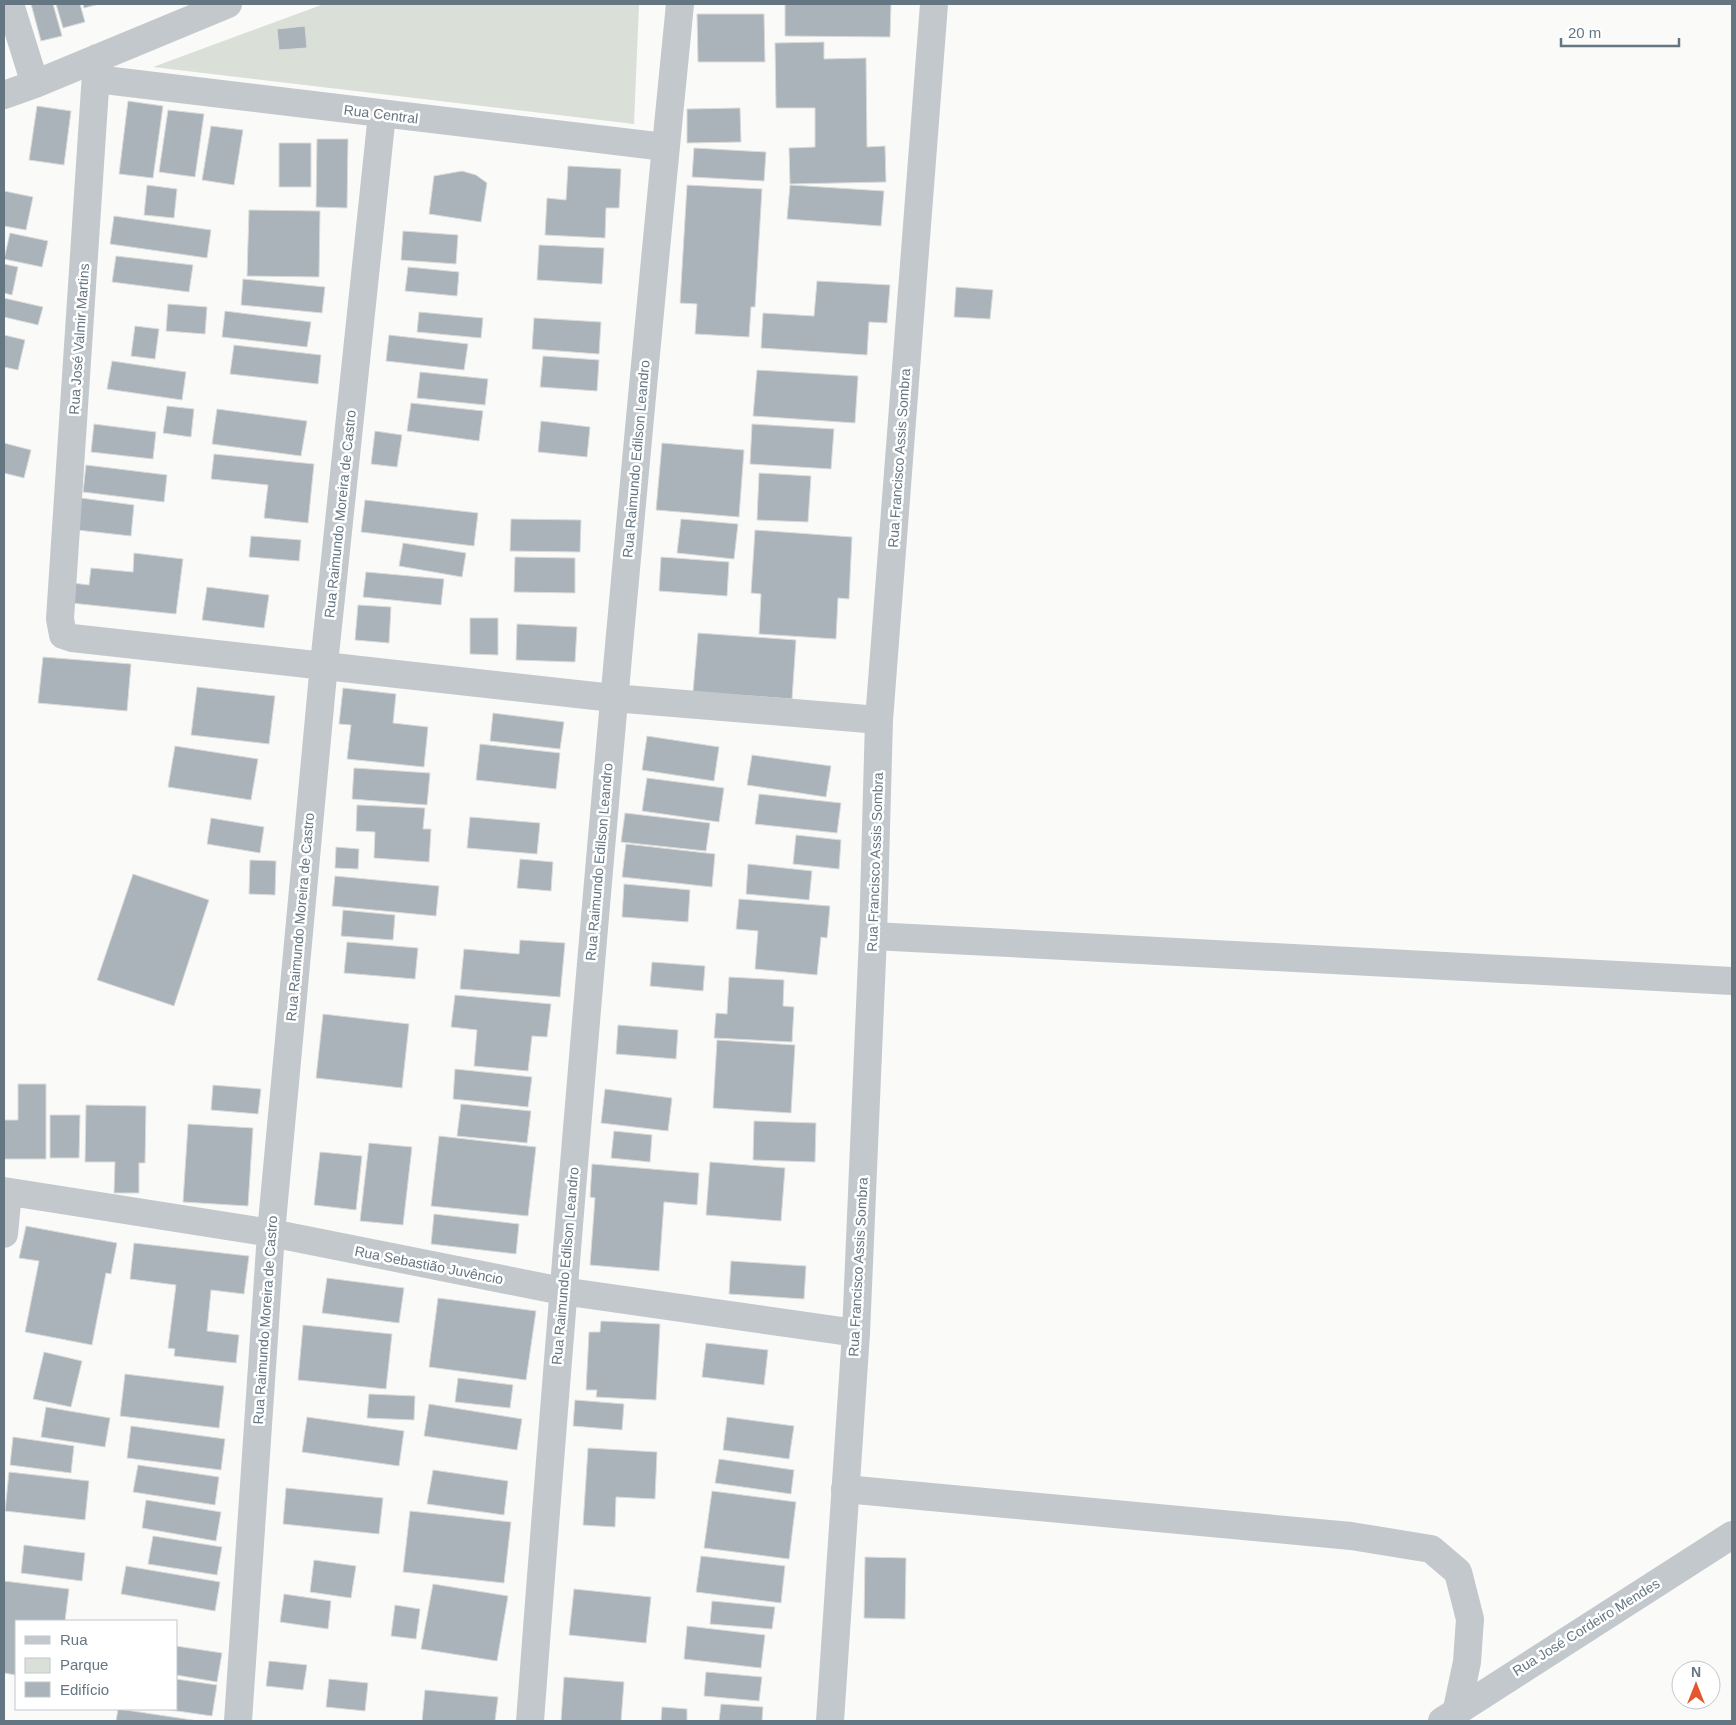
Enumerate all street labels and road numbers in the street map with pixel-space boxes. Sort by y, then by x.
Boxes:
street label: Rua Central [343,102,419,126]
street label: Rua José Valmir Martins [66,263,92,415]
street label: Rua Raimundo Edilson Leandro [619,359,653,559]
street label: Rua Francisco Assis Sombra [885,368,913,548]
street label: Rua Raimundo Moreira de Castro [321,409,359,619]
street label: Rua Raimundo Edilson Leandro [582,762,616,962]
street label: Rua Francisco Assis Sombra [864,772,886,952]
street label: Rua Raimundo Moreira de Castro [283,812,317,1022]
street label: Rua Raimundo Edilson Leandro [548,1166,582,1366]
street label: Rua Francisco Assis Sombra [845,1177,871,1357]
street label: Rua Raimundo Moreira de Castro [250,1215,280,1425]
street label: Rua Sebastião Juvêncio [353,1243,505,1287]
street label: Rua José Cordeiro Mendes [1509,1575,1663,1679]

